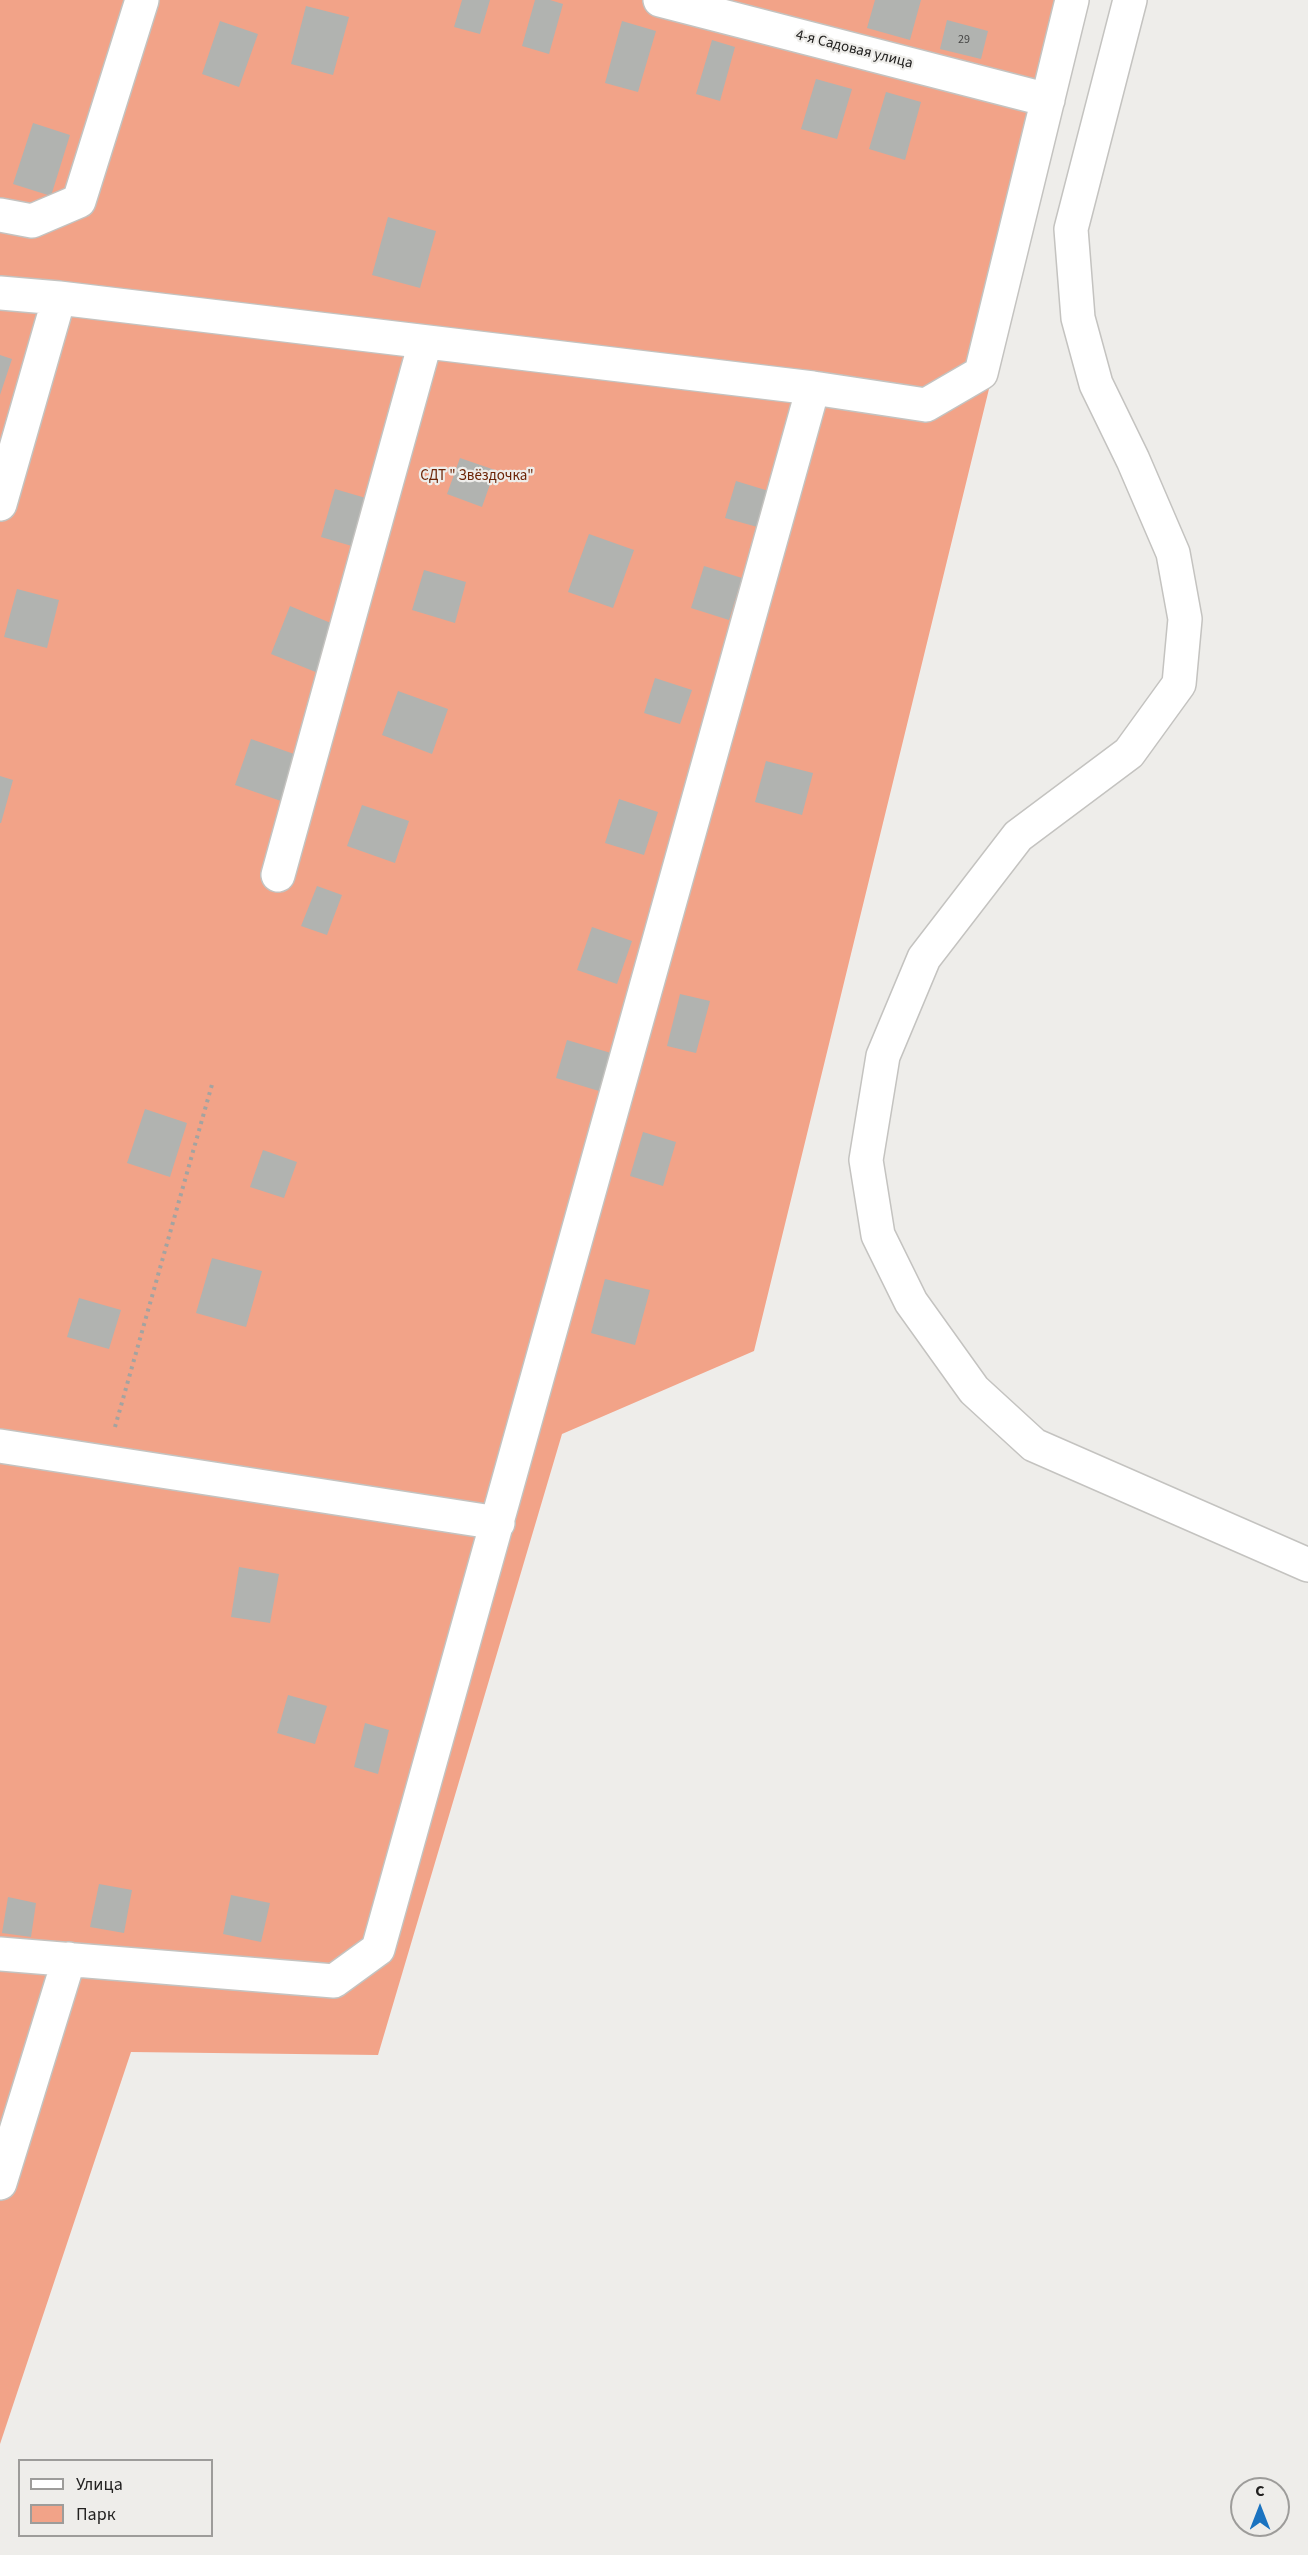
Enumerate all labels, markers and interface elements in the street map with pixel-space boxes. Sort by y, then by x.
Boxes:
street label: 4-я Садовая улица [794,27,914,73]
house number: 29 [958,33,970,47]
park label: СДТ " Звёздочка" [420,468,534,486]
legend [18,2459,213,2537]
text: Улица [76,2472,123,2497]
north arrow [1230,2477,1290,2537]
text: С [1255,2480,1265,2502]
text: Парк [76,2502,116,2527]

